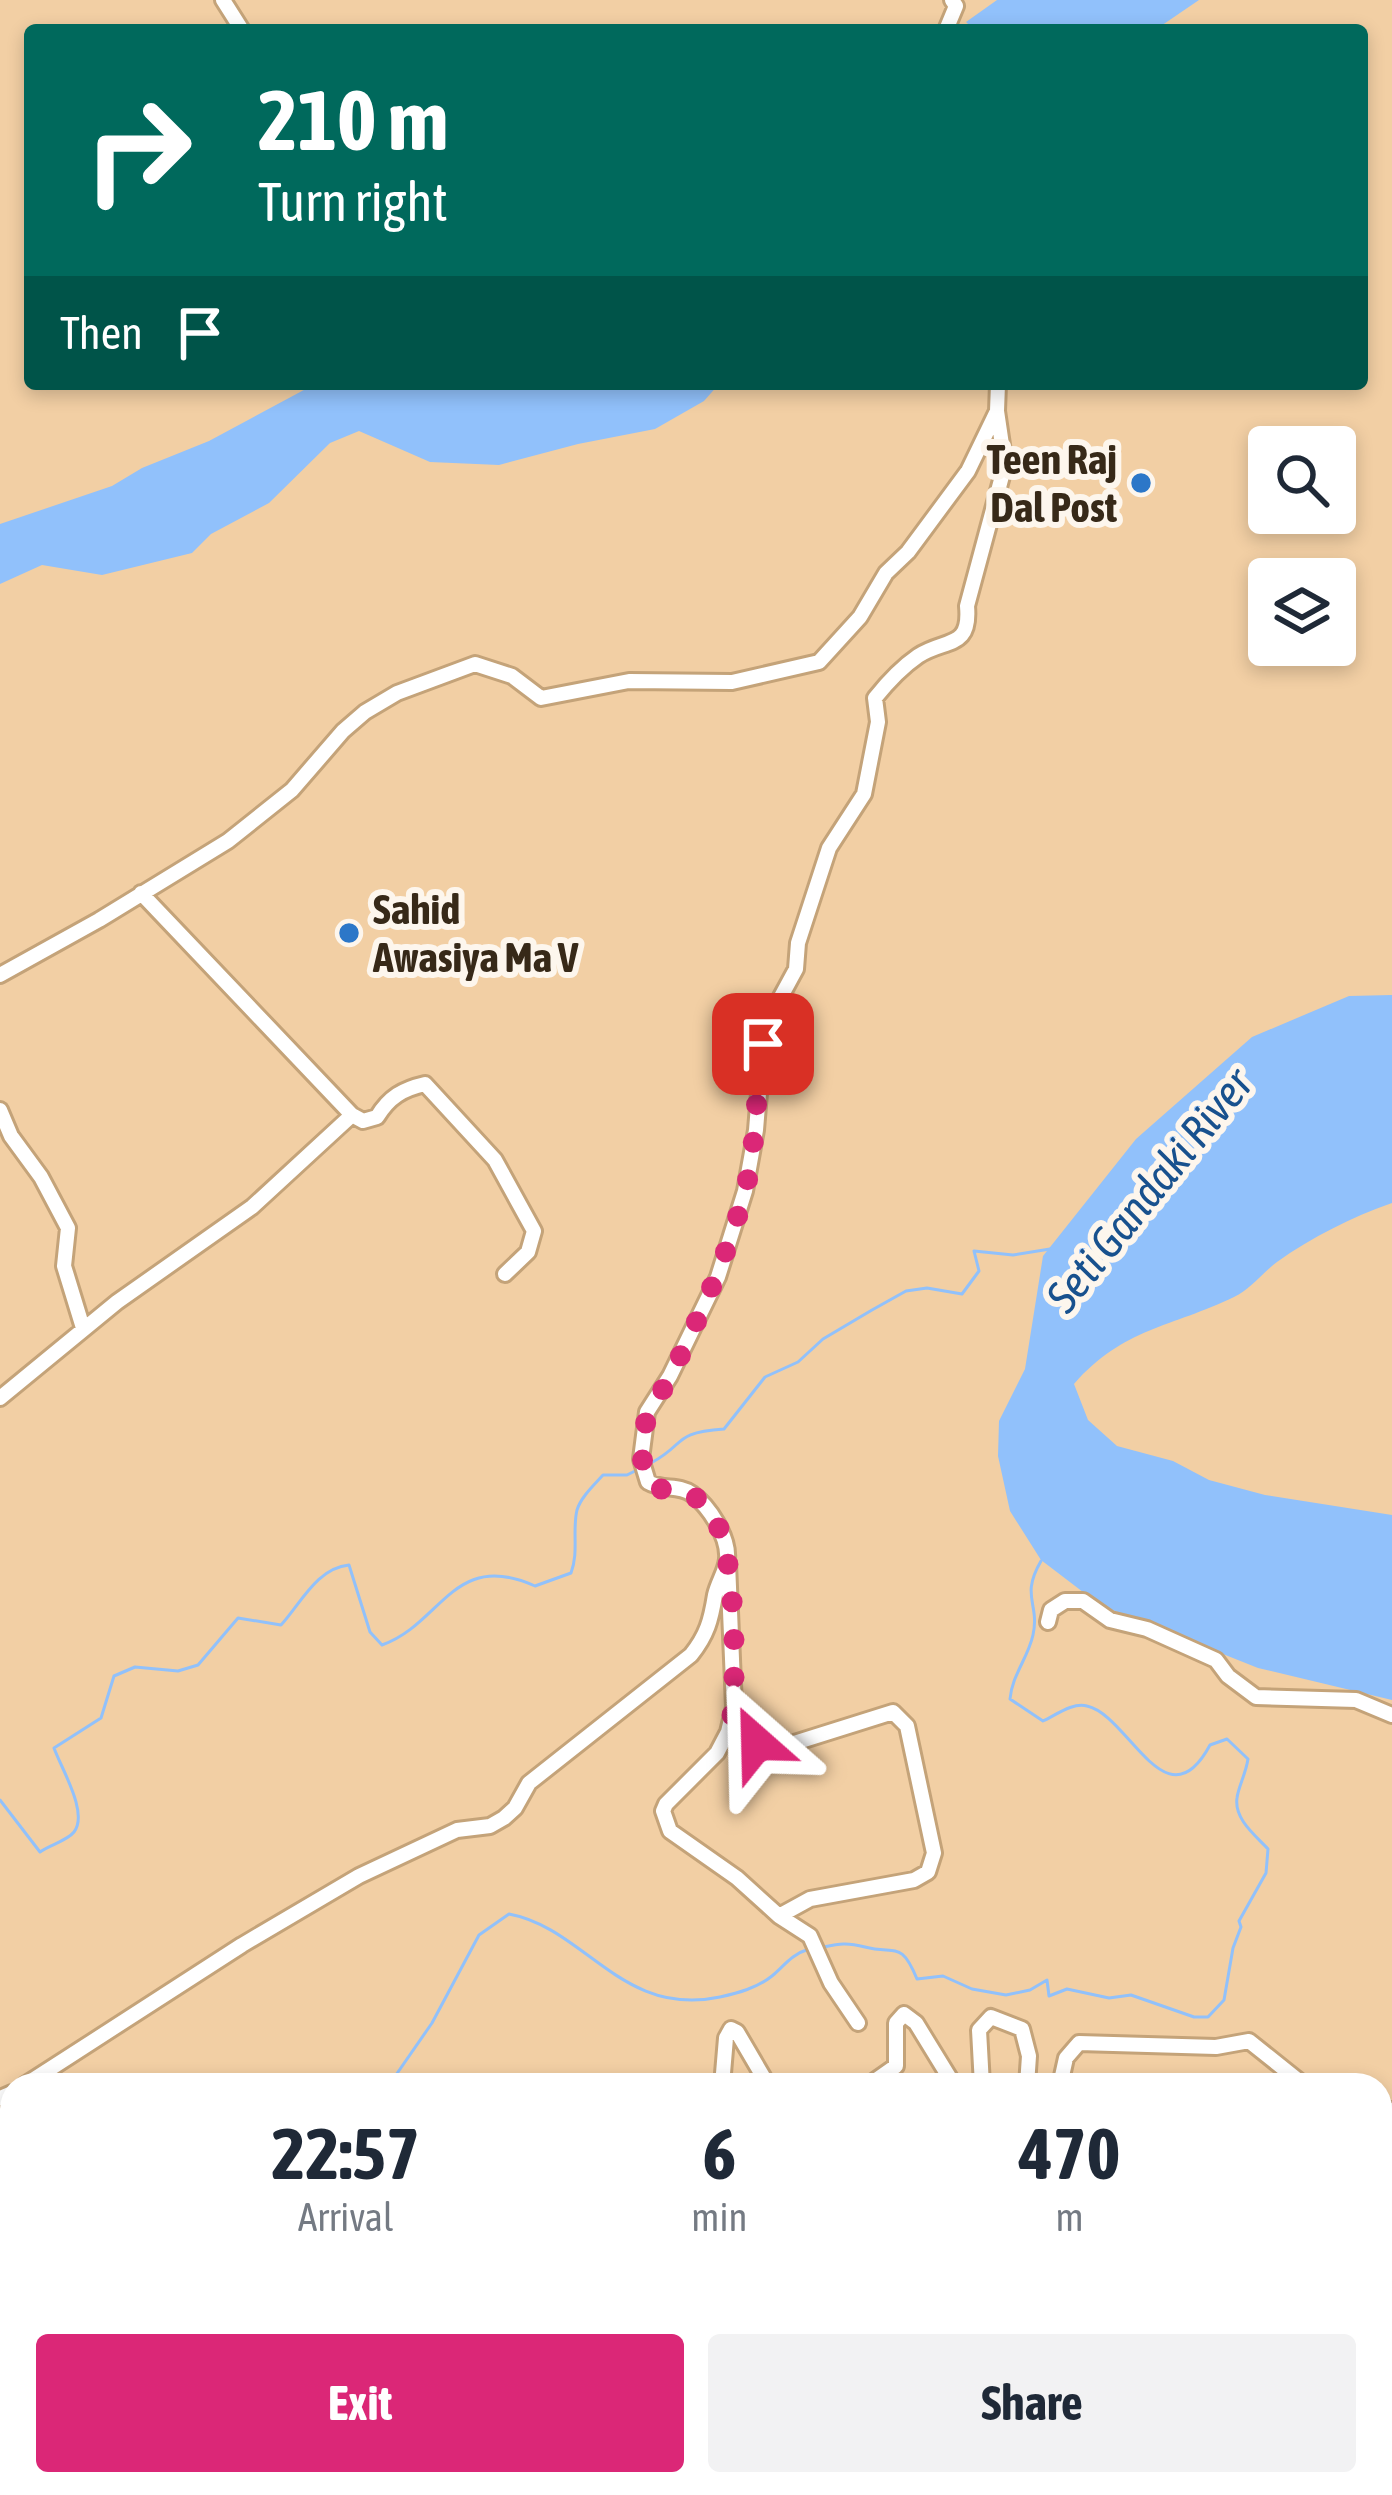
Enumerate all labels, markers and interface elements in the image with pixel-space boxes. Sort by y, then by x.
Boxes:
icon: right [60,72,216,228]
text: 210 m [258,72,448,168]
text: Turn right [258,171,448,232]
icon: arrive [167,300,233,366]
text: Then [60,307,143,359]
map controls [1248,426,1356,666]
button: search [1248,426,1356,534]
place label: Teen Raj Dal Post [987,435,1117,531]
marker: Teen Raj Dal Post [1128,470,1154,496]
button: layers [1248,558,1356,666]
place label: Sahid Awasiya Ma V [372,885,579,981]
marker: Sahid Awasiya Ma V [336,920,362,946]
pin [712,993,814,1095]
icon: arrive [730,1011,796,1077]
water label: Seti Gandaki River [1035,1057,1264,1323]
position arrow [694,1680,820,1806]
text: 22:57 [272,2112,420,2194]
text: 6 [702,2112,736,2194]
text: 470 [1019,2112,1120,2194]
text: Arrival [298,2195,393,2239]
text: min [691,2195,747,2239]
text: m [1056,2195,1084,2239]
button: Exit [36,2334,684,2472]
button: Share [708,2334,1356,2472]

